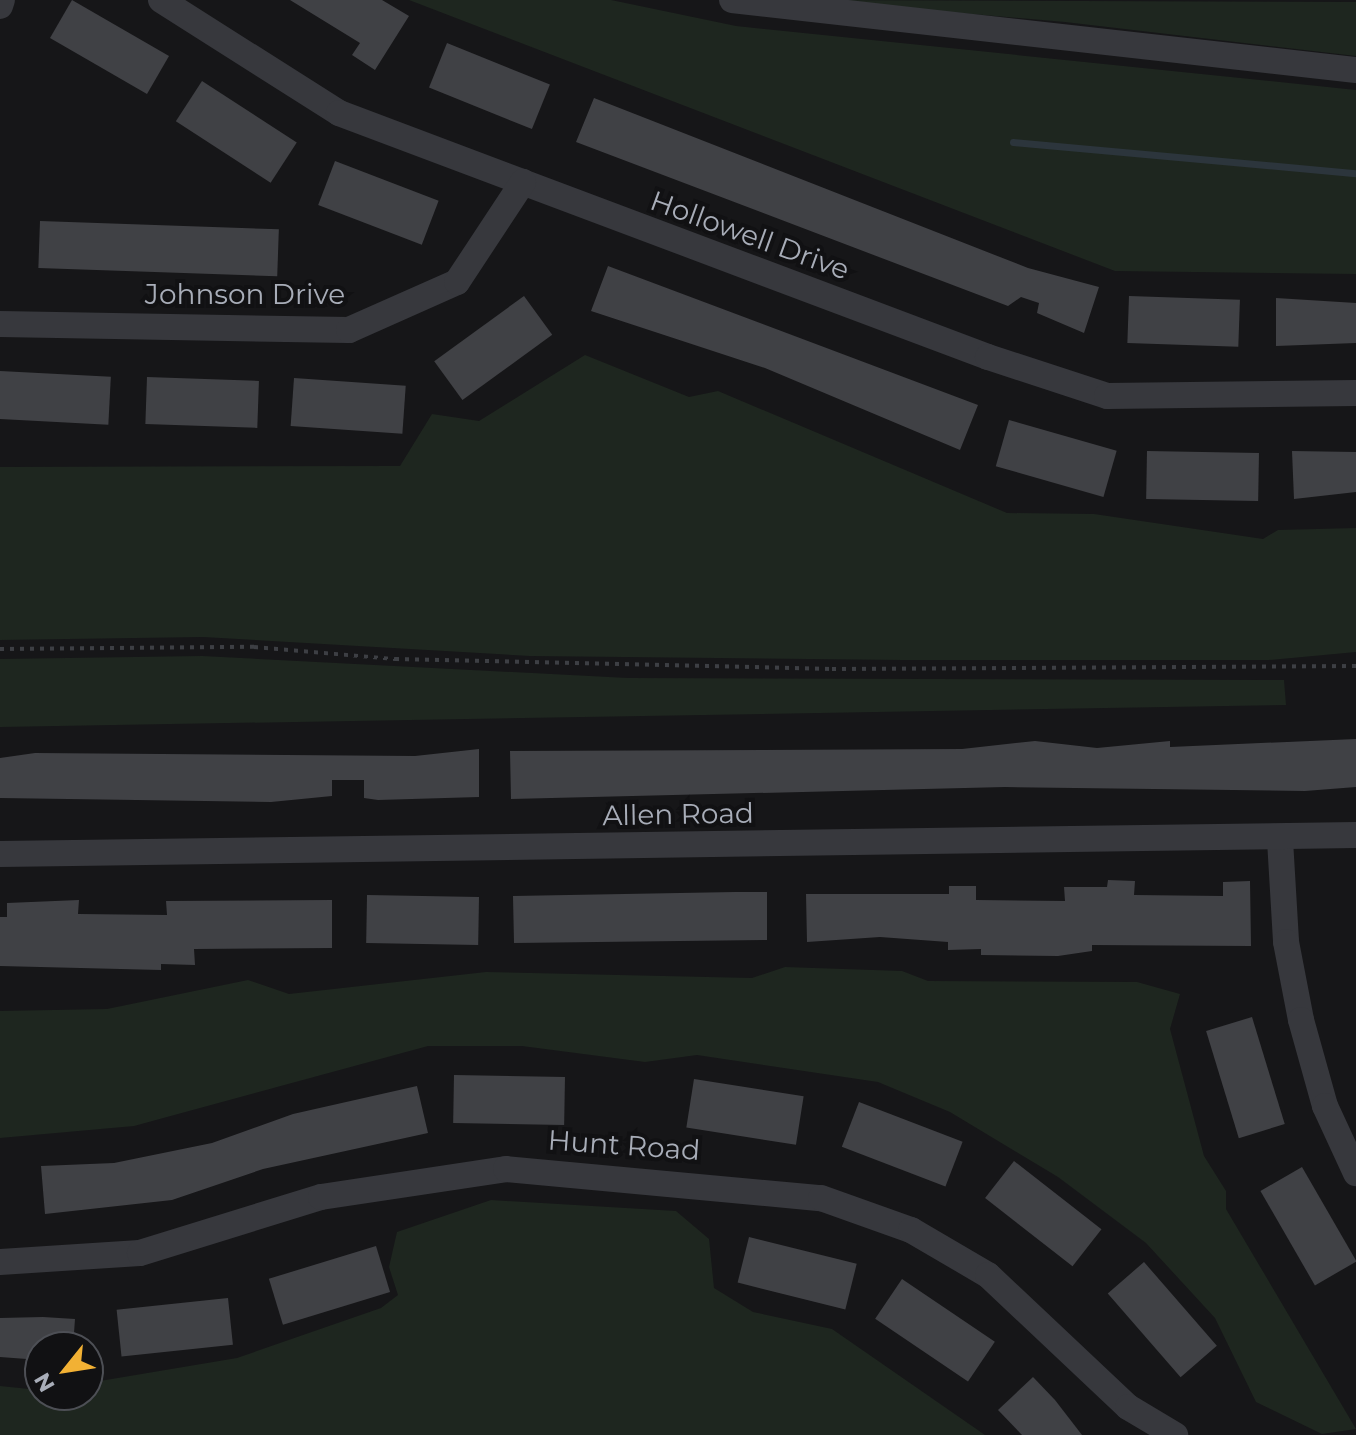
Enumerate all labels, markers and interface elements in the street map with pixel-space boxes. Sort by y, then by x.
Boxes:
street label: Hollowell Drive [646,183,854,287]
street label: Johnson Drive [145,277,345,311]
street label: Allen Road [602,796,754,832]
street label: Hunt Road [547,1123,701,1167]
north arrow [24,1331,104,1411]
text: N [28,1368,61,1397]

